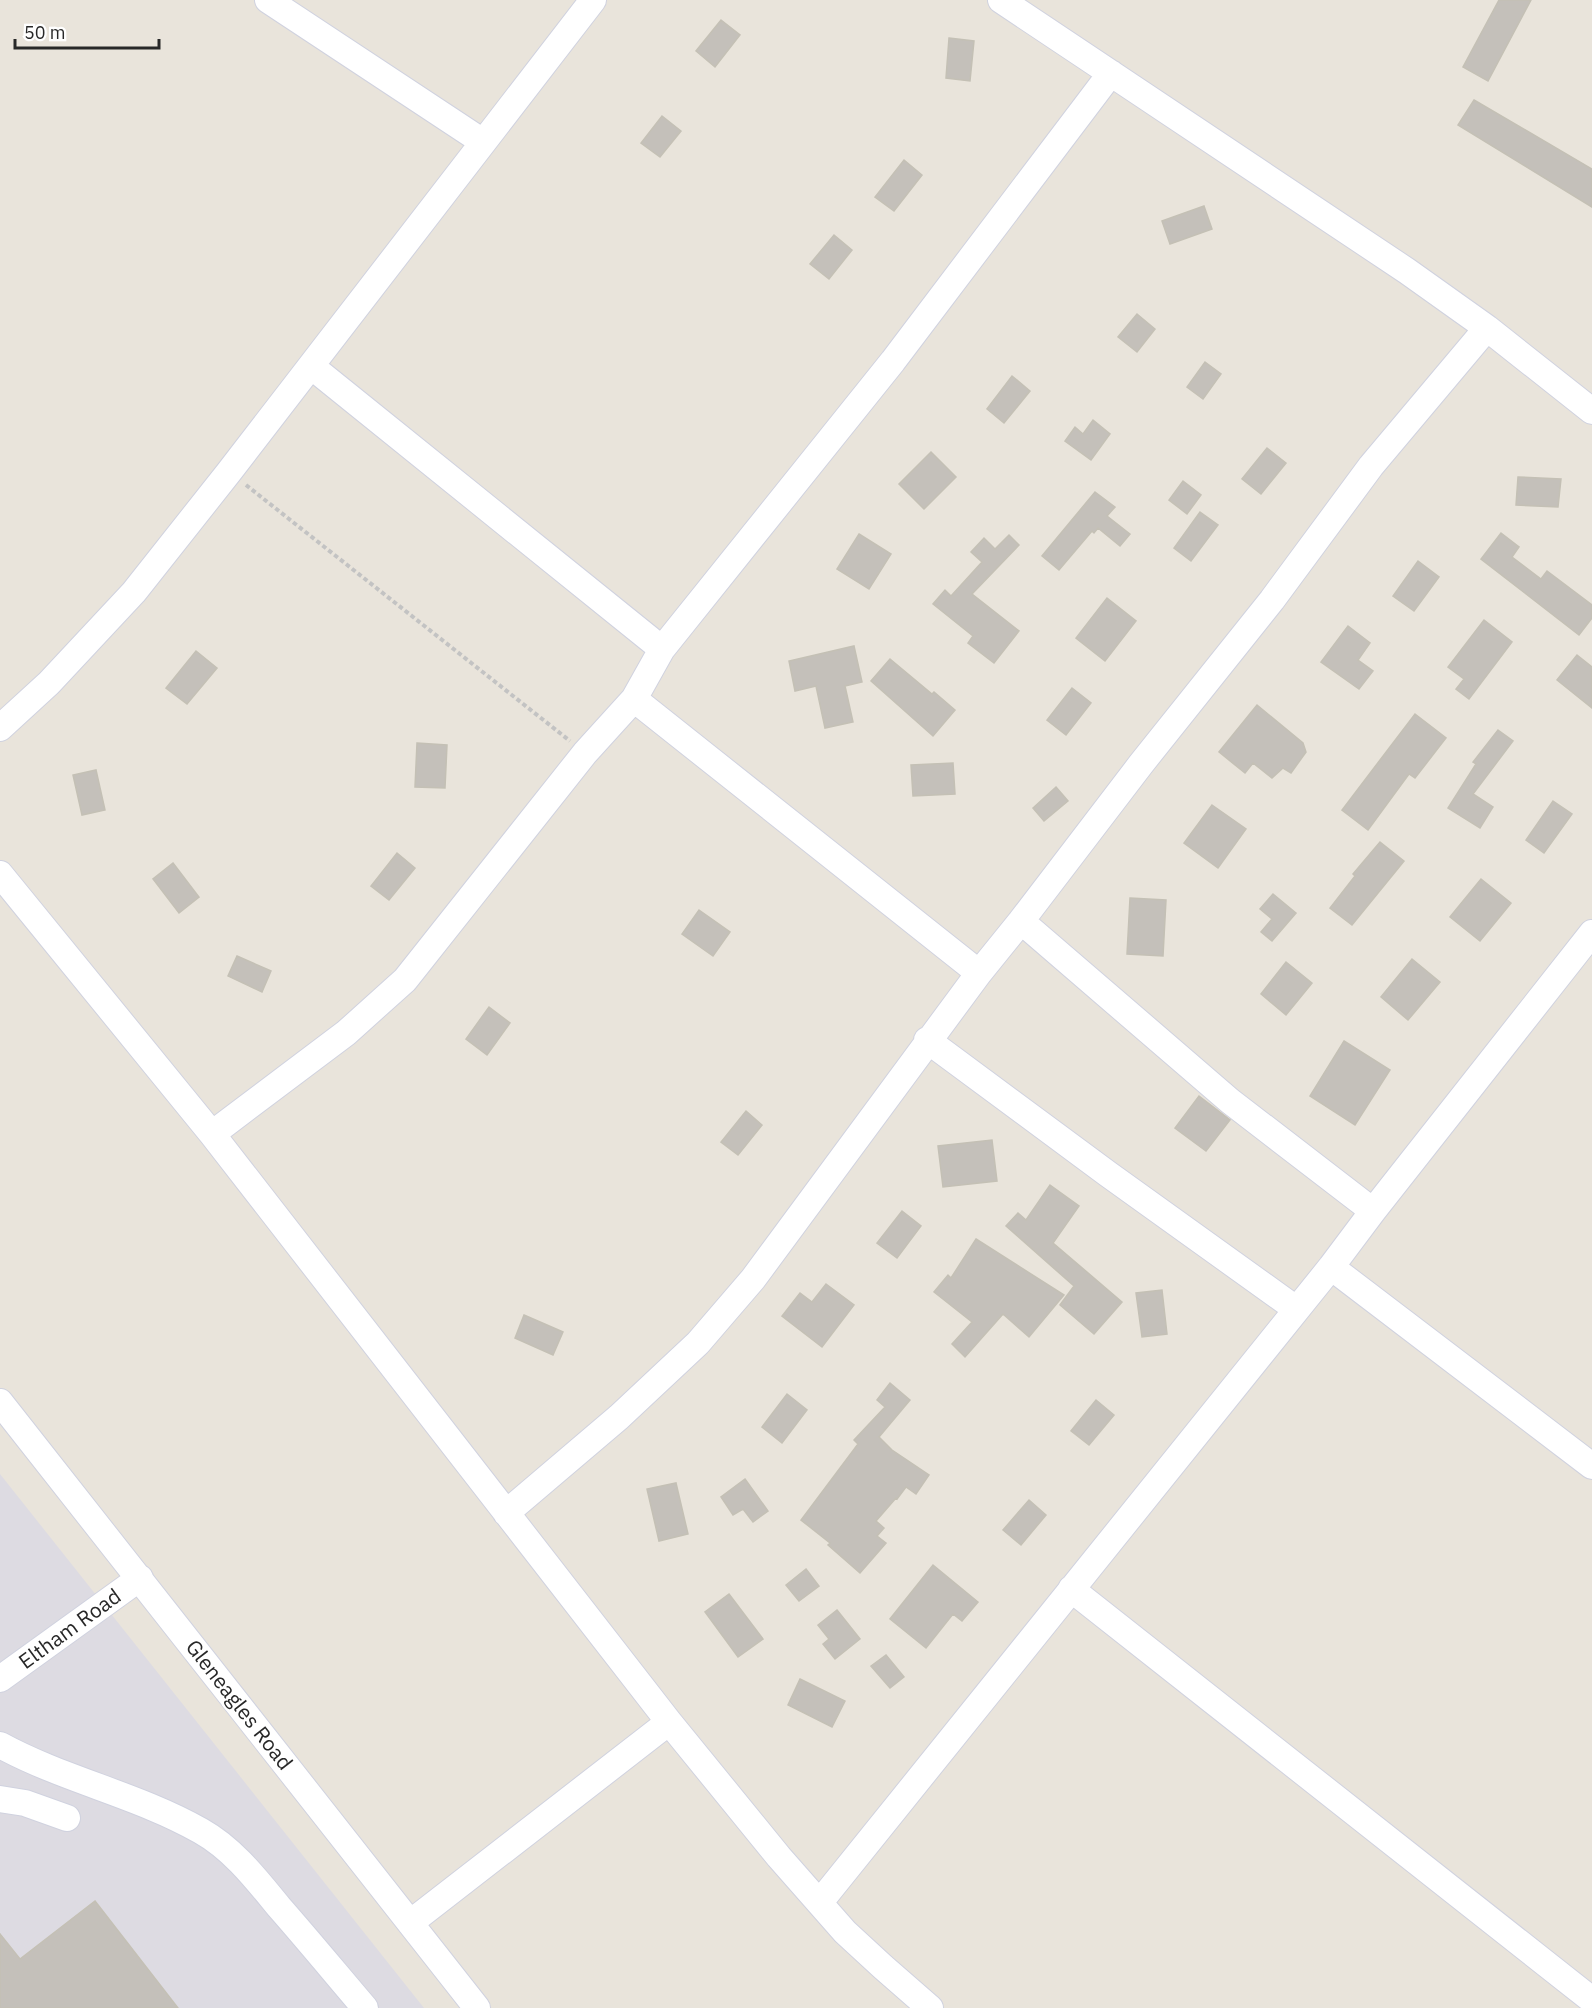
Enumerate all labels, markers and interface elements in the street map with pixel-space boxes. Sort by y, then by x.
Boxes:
scale bar [15,12,159,50]
text: 50 m [24,21,66,44]
street label: Eltham Road [13,1582,126,1675]
street label: Gleneagles Road [180,1633,300,1775]

